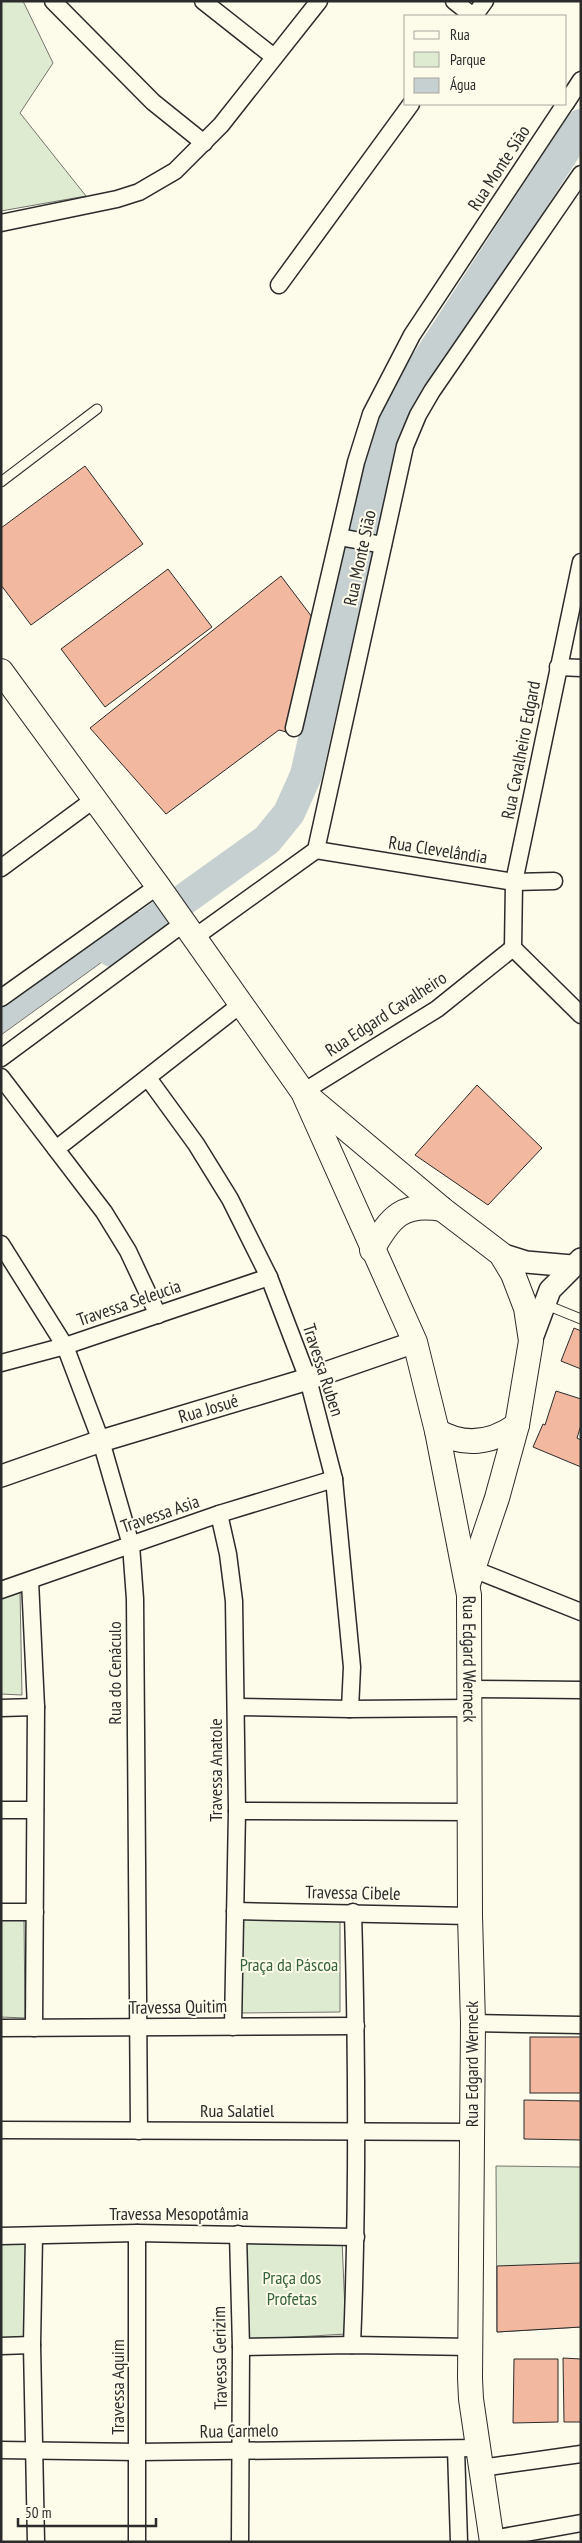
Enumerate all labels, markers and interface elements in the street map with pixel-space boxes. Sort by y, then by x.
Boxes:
legend [404,15,567,105]
text: Rua [450,25,470,44]
text: Parque [450,50,486,69]
text: Água [450,75,476,94]
street label: Rua Monte Sião [462,120,535,215]
street label: Rua Monte Sião [338,508,381,608]
street label: Rua Cavalheiro Edgard [496,679,545,821]
street label: Rua Clevelândia [387,830,489,869]
street label: Rua Edgard Cavalheiro [321,966,451,1061]
street label: Travessa Seleucia [74,1274,184,1331]
street label: Travessa Ruben [298,1321,349,1419]
street label: Rua Josué [176,1389,241,1428]
street label: Travessa Asia [118,1489,202,1538]
street label: Rua Edgard Werneck [458,1596,481,1723]
street label: Rua do Cenáculo [103,1621,126,1725]
street label: Travessa Anatole [204,1718,227,1822]
street label: Travessa Cibele [305,1880,401,1905]
park label: Praça da Páscoa [240,1953,338,1976]
street label: Travessa Quitim [129,1994,227,2019]
street label: Rua Edgard Werneck [460,2001,483,2127]
street label: Rua Salatiel [200,2099,275,2122]
street label: Travessa Mesopotâmia [109,2202,249,2225]
park label: Praça dos Profetas [263,2266,321,2310]
street label: Travessa Gerizim [207,2306,232,2410]
street label: Travessa Aquim [106,2339,129,2435]
street label: Rua Carmelo [199,2418,279,2443]
scale bar [18,2496,155,2528]
text: 50 m [25,2503,51,2522]

